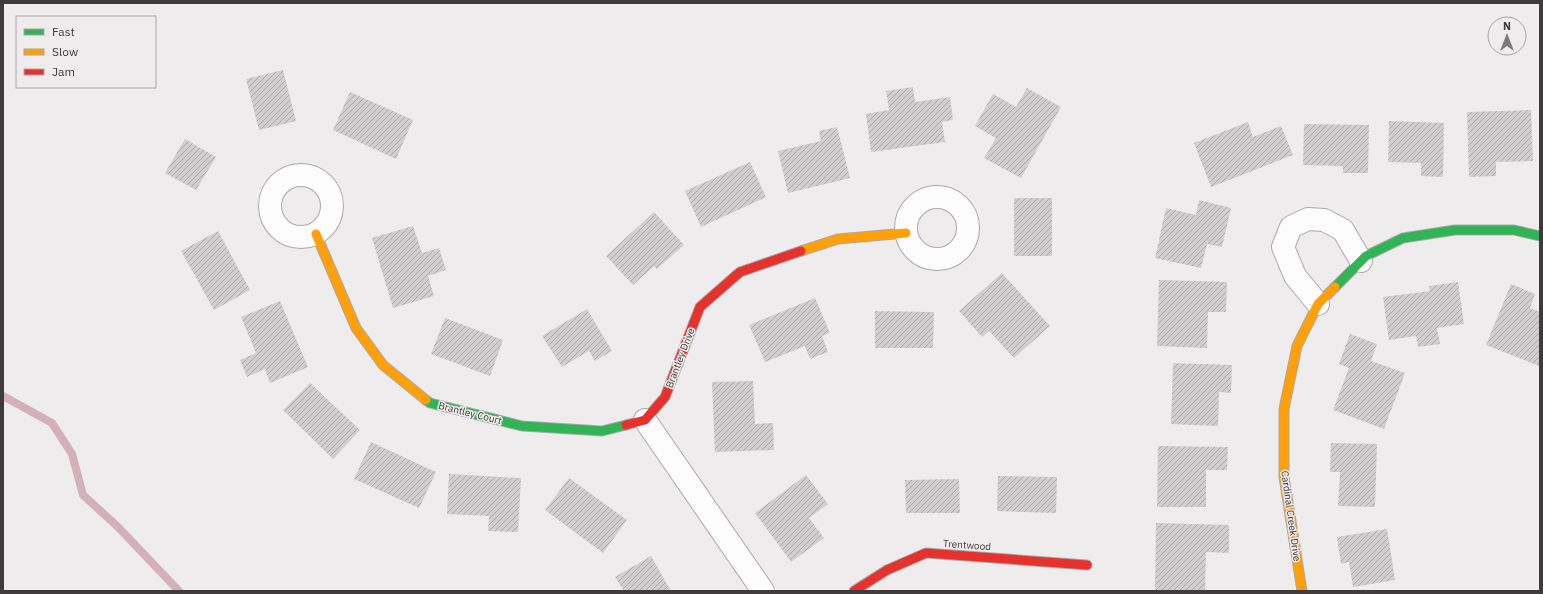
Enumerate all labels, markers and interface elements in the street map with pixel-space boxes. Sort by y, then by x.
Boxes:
legend [16,16,156,88]
north arrow [1487,16,1527,56]
text: N [1503,19,1511,33]
text: Fast [52,24,75,39]
text: Slow [52,44,78,59]
text: Jam [52,64,75,79]
street label: Brantley Drive [663,326,698,390]
street label: Brantley Court [437,399,504,427]
street label: Cardinal Creek Drive [1278,470,1304,563]
street label: Trentwood [943,537,991,553]

